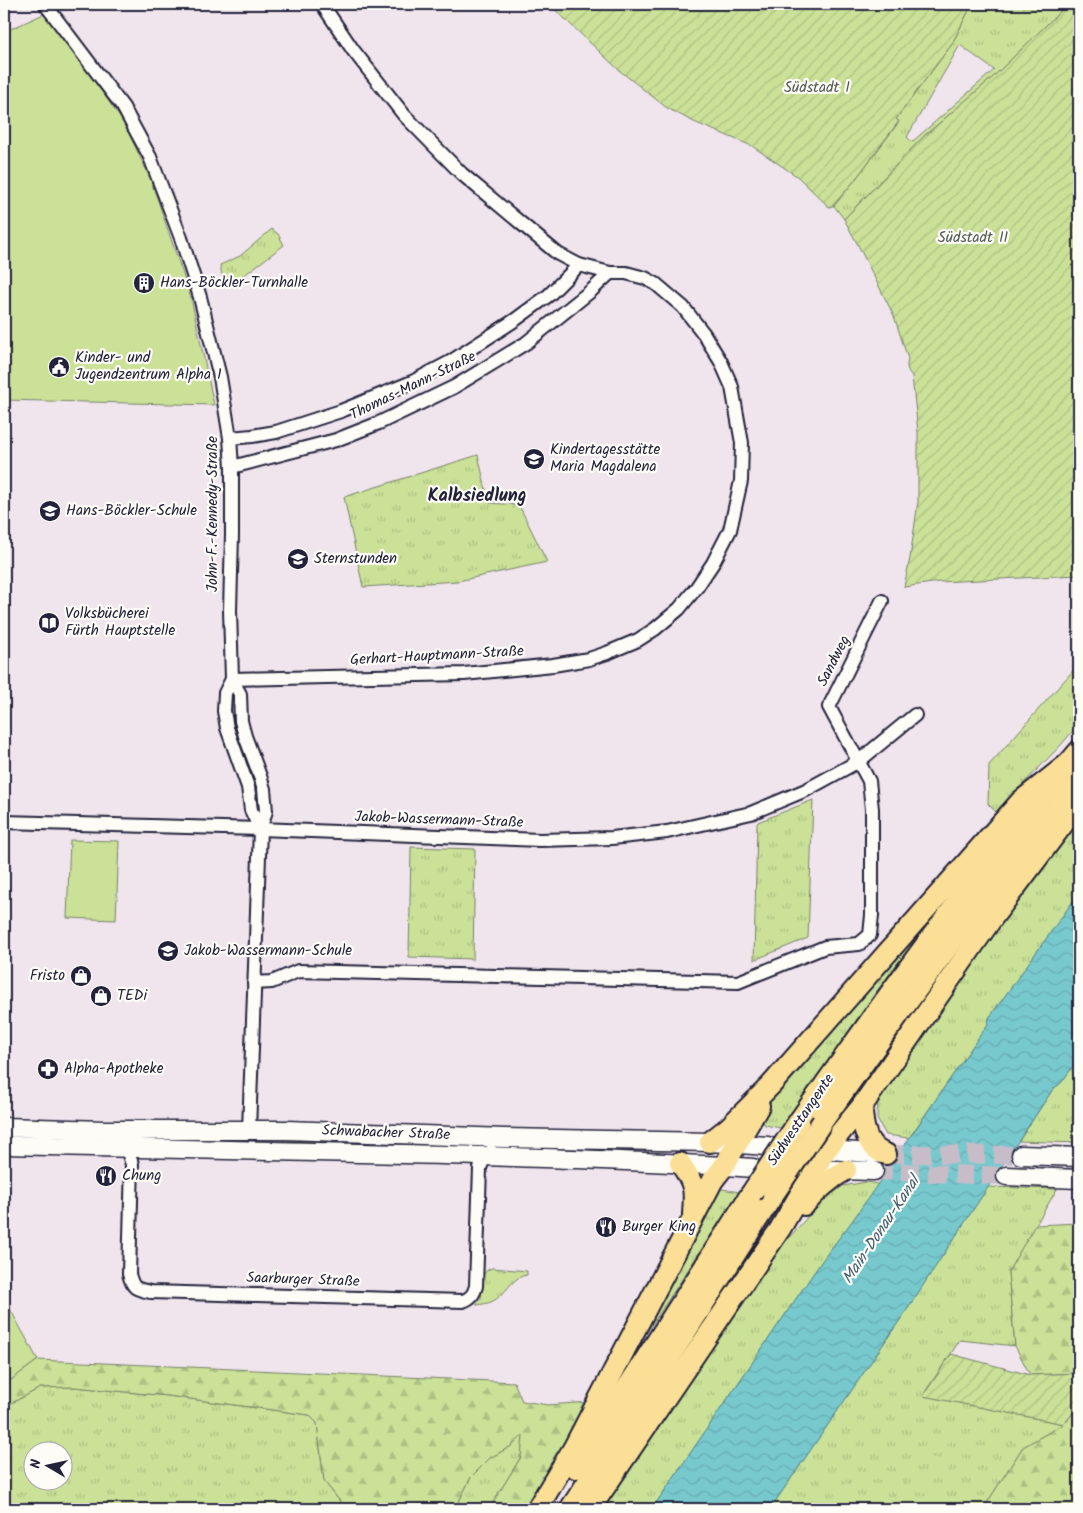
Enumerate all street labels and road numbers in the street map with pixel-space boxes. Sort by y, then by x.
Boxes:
street label: Thomas-Mann-Straße [346,345,481,427]
street label: John-F.-Kennedy-Straße [201,436,225,592]
street label: Sandweg [811,631,857,691]
street label: Gerhart-Hauptmann-Straße [349,639,525,673]
street label: Jakob-Wassermann-Straße [354,805,524,835]
street label: Südwesttangente [761,1069,841,1171]
street label: Schwabacher Straße [321,1119,451,1147]
street label: Saarburger Straße [246,1266,360,1294]

